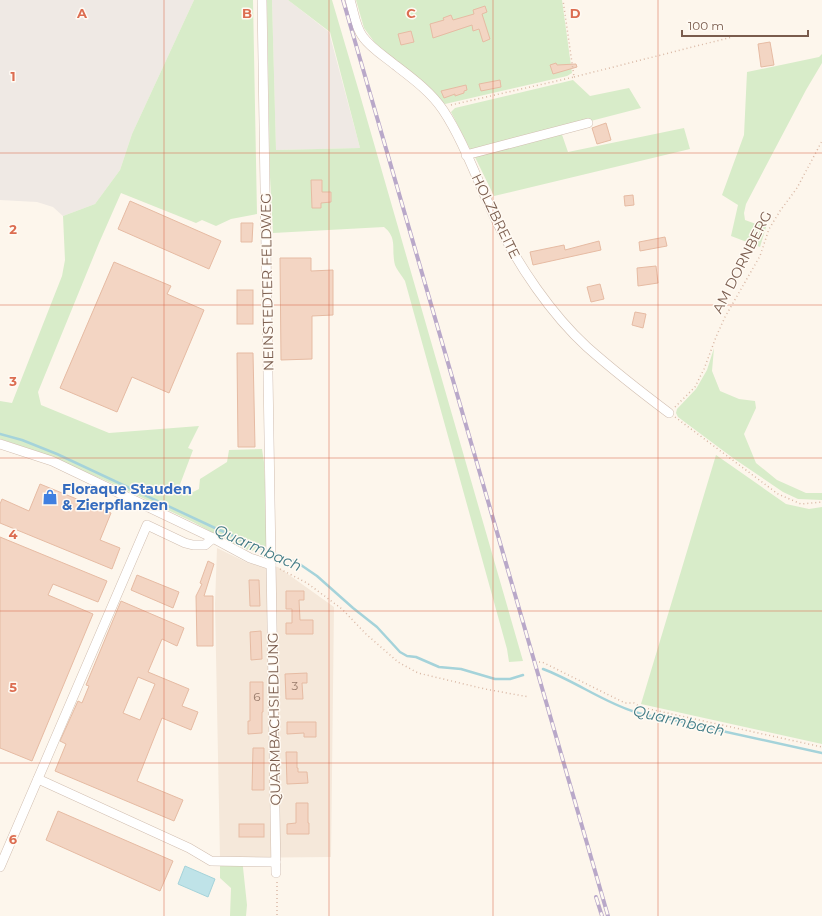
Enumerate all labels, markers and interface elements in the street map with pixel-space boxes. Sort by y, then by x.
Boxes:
text: A [76,5,88,21]
text: B [242,5,252,21]
text: C [406,5,416,21]
text: D [570,5,581,21]
scale bar [682,12,808,38]
text: 100 m [688,18,724,33]
text: 1 [10,68,16,84]
street label: HOLZBREITE [468,171,524,261]
street label: NEINSTEDTER FELDWEG [256,193,278,371]
street label: AM DORNBERG [708,208,776,316]
text: 2 [9,221,17,237]
text: 3 [8,373,17,389]
place label: Floraque Stauden & Zierpflanzen [62,480,192,514]
shop icon: Floraque Stauden & Zierpflanzen [41,488,59,506]
water label: Quarmbach [212,520,305,575]
text: 4 [9,526,18,542]
street label: QUARMBACHSIEDLUNG [263,632,285,806]
house number: 3 [292,678,299,693]
text: 5 [9,679,17,695]
house number: 6 [253,689,261,704]
water label: Quarmbach [631,701,727,740]
text: 6 [9,831,18,847]

